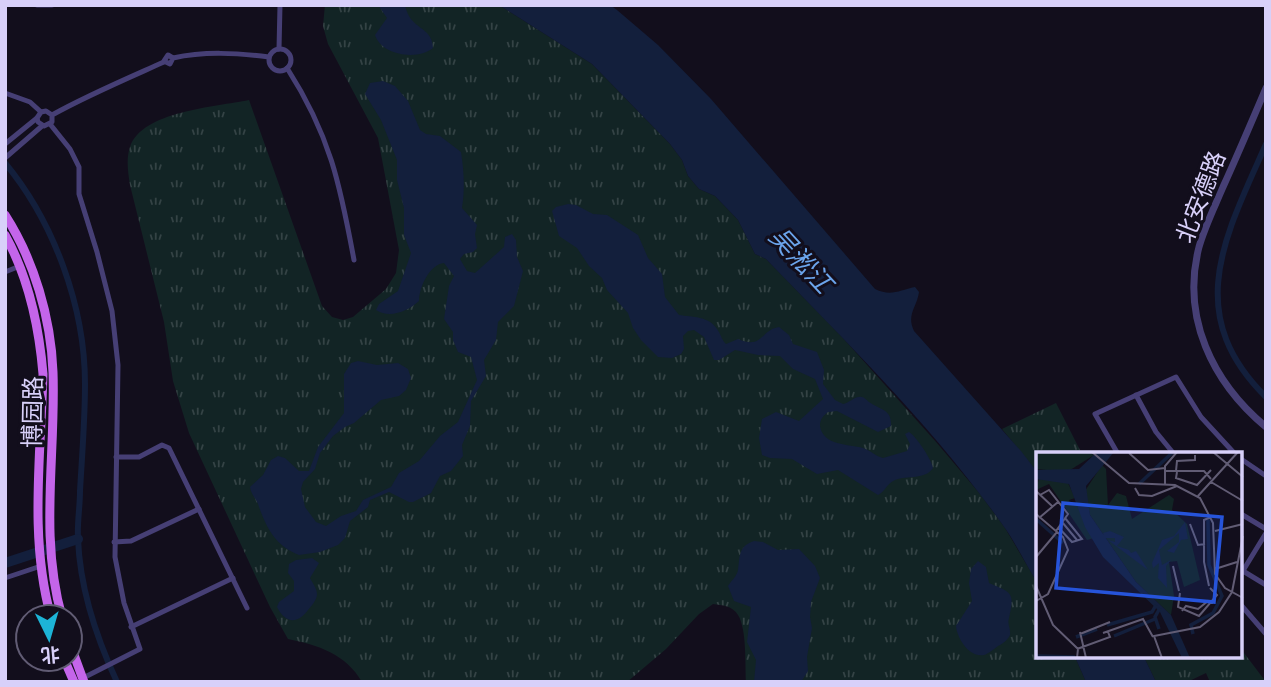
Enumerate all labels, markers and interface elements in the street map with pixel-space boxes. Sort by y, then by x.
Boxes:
street label: 北安德路 [1167,146,1234,248]
water label: 吴淞江 [761,219,844,304]
street label: 博园路 [14,376,51,448]
inset map [1036,452,1243,659]
north arrow [14,603,84,673]
text: 北 [40,640,61,669]

